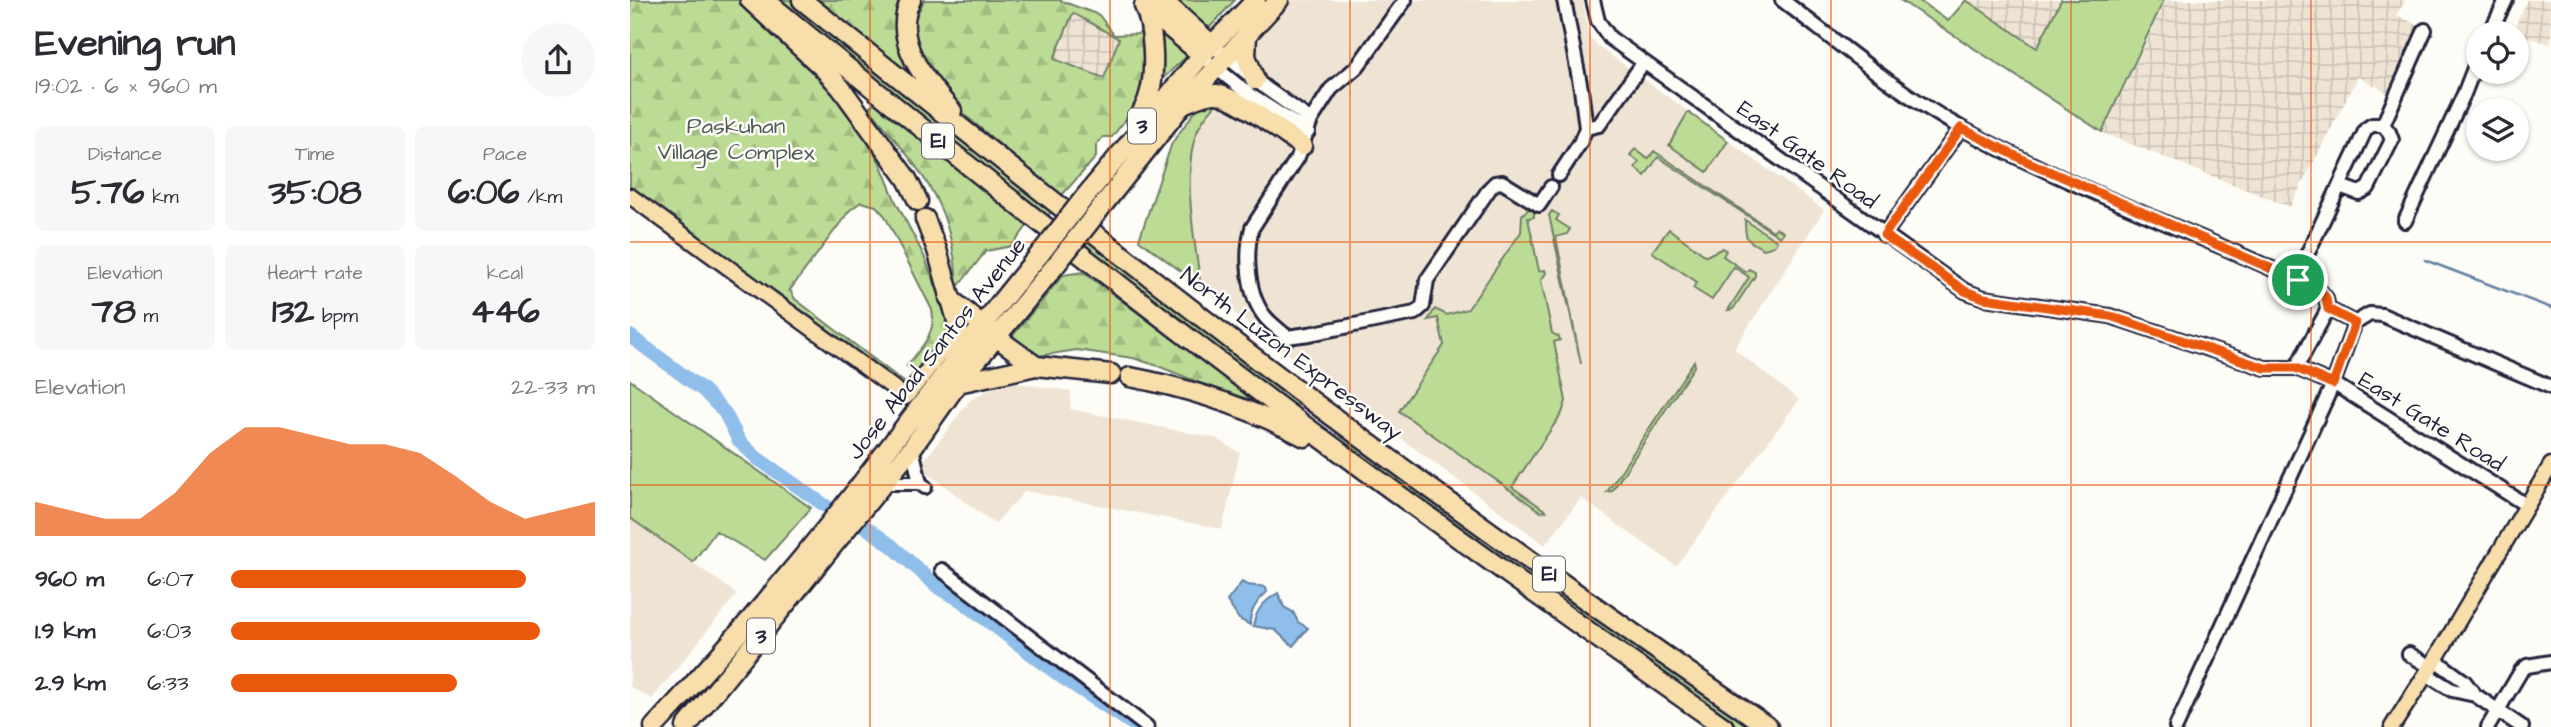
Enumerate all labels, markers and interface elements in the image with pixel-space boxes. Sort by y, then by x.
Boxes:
text: Evening run [35,18,236,70]
map controls [2466,21,2529,161]
button: locate [2466,21,2529,84]
button: share [521,23,595,97]
text: 19:02 · 6 × 960 m [35,70,217,102]
street label: East Gate Road [1731,93,1884,217]
button: layers [2466,98,2529,161]
road number: 3 [1128,108,1156,144]
park label: Paskuhan Village Complex [657,110,815,169]
road number: E1 [922,124,954,158]
text: Distance [88,141,162,168]
text: Time [295,141,335,168]
text: Pace [483,141,527,168]
text: 5.76 [71,168,145,217]
text: 35:08 [268,168,362,217]
text: 6:06 [448,168,520,217]
text: km [145,184,179,211]
text: /km [520,184,562,211]
street label: Jose Abad Santos Avenue [840,231,1034,467]
pin [2268,250,2328,310]
street label: North Luzon Expressway [1173,259,1410,449]
text: Elevation [88,260,162,287]
text: Heart rate [267,260,363,287]
text: kcal [487,260,523,287]
icon: arrive [2279,261,2317,299]
text: 78 [92,287,136,336]
text: 132 [272,287,314,336]
text: 446 [470,287,540,336]
text: m [136,303,158,330]
text: bpm [314,303,358,330]
street label: East Gate Road [2352,364,2511,480]
text: Elevation [35,371,126,403]
text: 22–33 m [511,371,595,403]
road number: E1 [1533,556,1565,592]
text: 960 m [35,563,104,595]
text: 6:07 [147,563,194,595]
text: 1.9 km [35,615,96,647]
text: 6:03 [147,615,191,647]
road number: 3 [747,618,775,654]
text: 2.9 km [35,667,106,699]
text: 6:33 [147,667,189,699]

